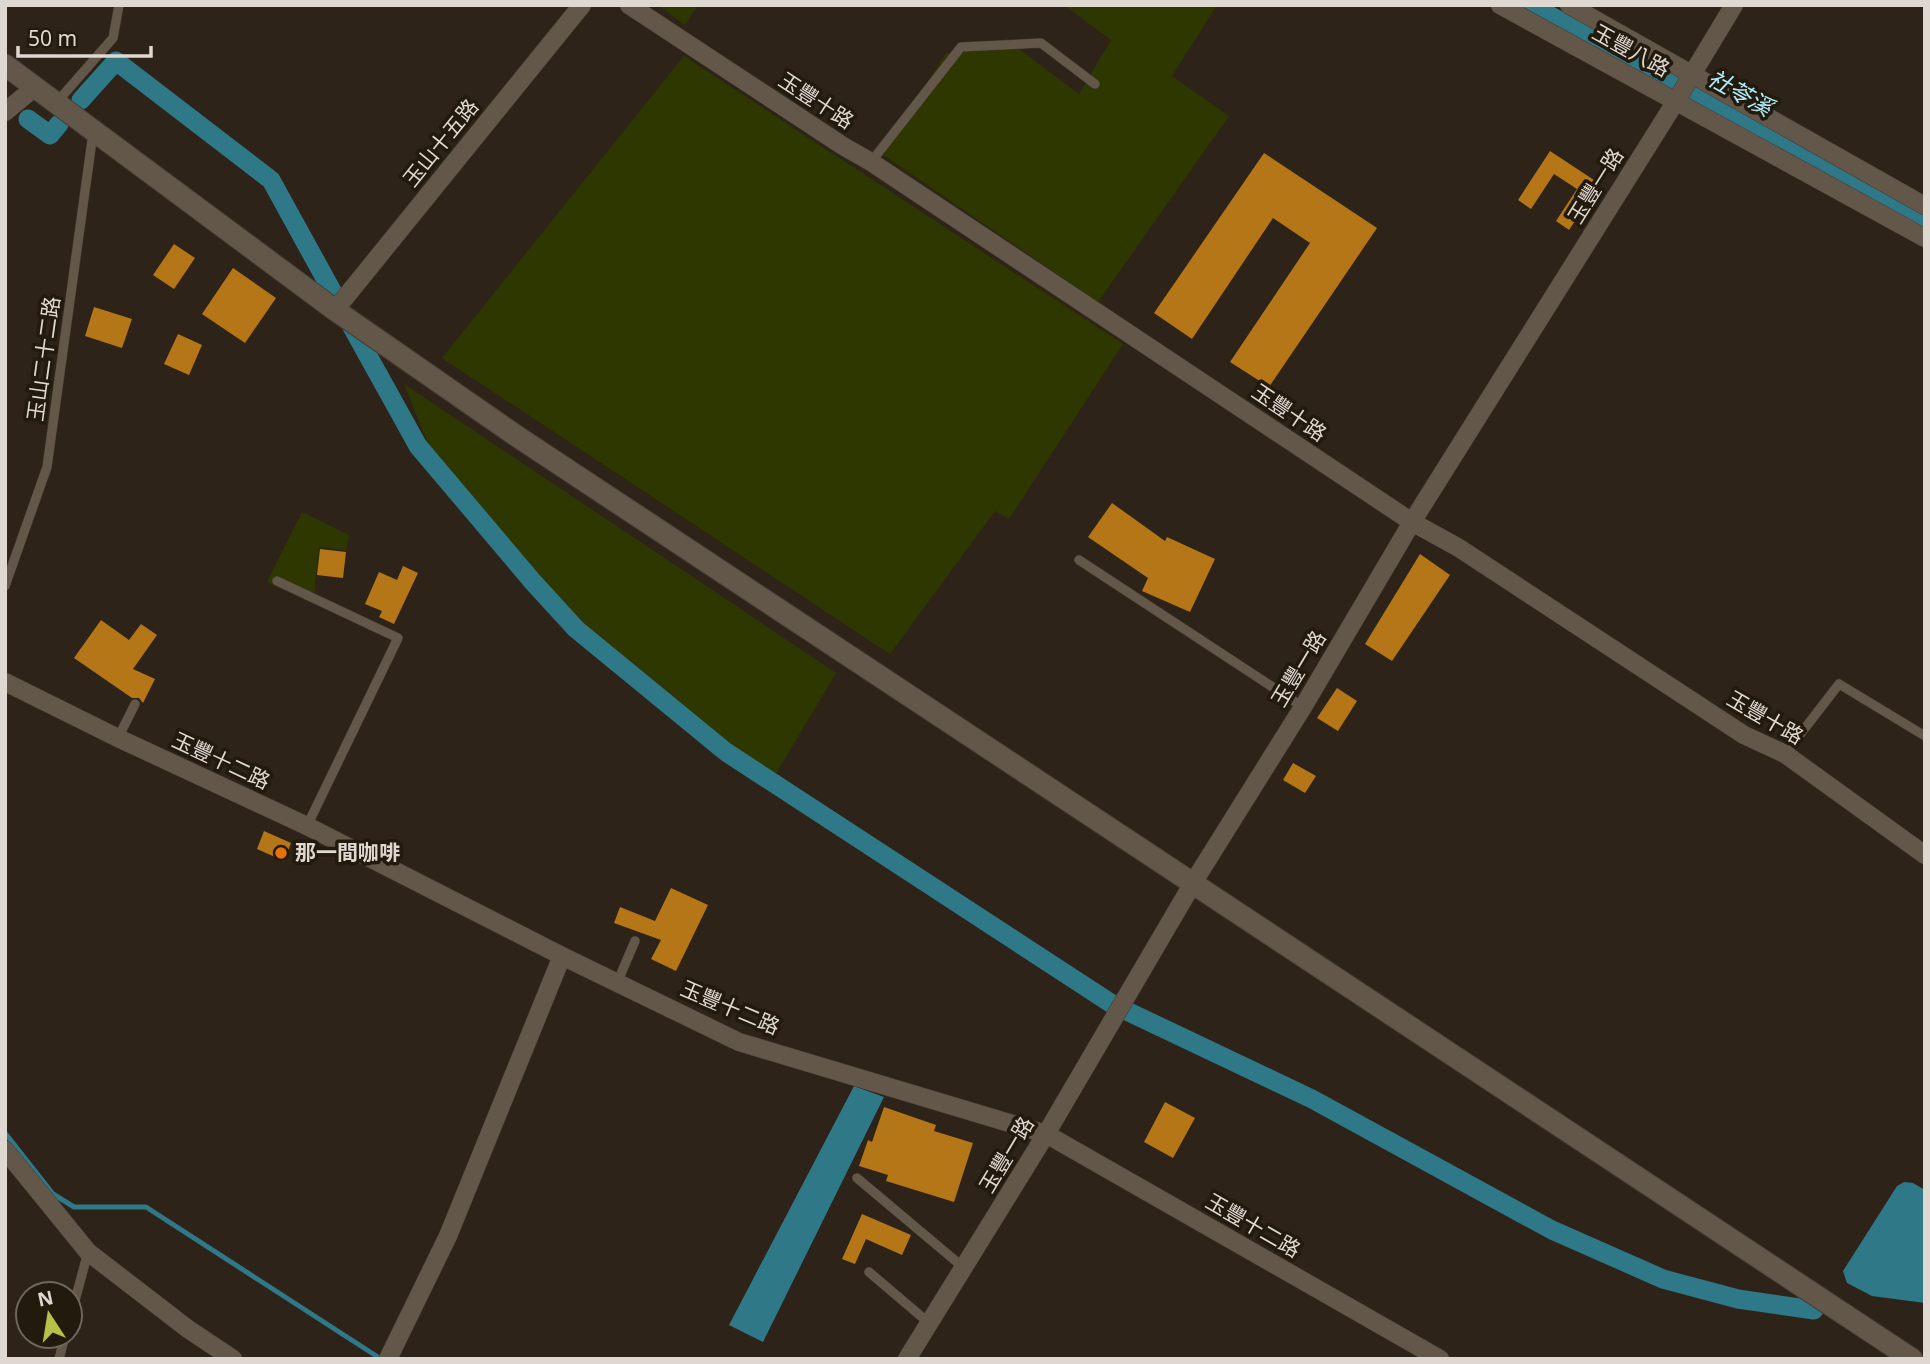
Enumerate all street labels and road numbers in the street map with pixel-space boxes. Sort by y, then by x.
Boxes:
street label: 玉豐八路 [1588,18,1675,83]
street label: 玉豐十路 [774,66,859,135]
street label: 玉山十五路 [396,93,484,192]
street label: 玉豐一路 [1561,142,1629,229]
street label: 玉山二十二路 [20,295,66,423]
street label: 玉豐十路 [1247,377,1332,447]
street label: 玉豐一路 [1265,625,1332,712]
street label: 玉豐十路 [1722,684,1809,750]
street label: 玉豐十二路 [168,725,275,795]
street label: 玉豐十二路 [677,974,784,1040]
street label: 玉豐一路 [973,1111,1040,1198]
street label: 玉豐十二路 [1201,1187,1306,1264]

